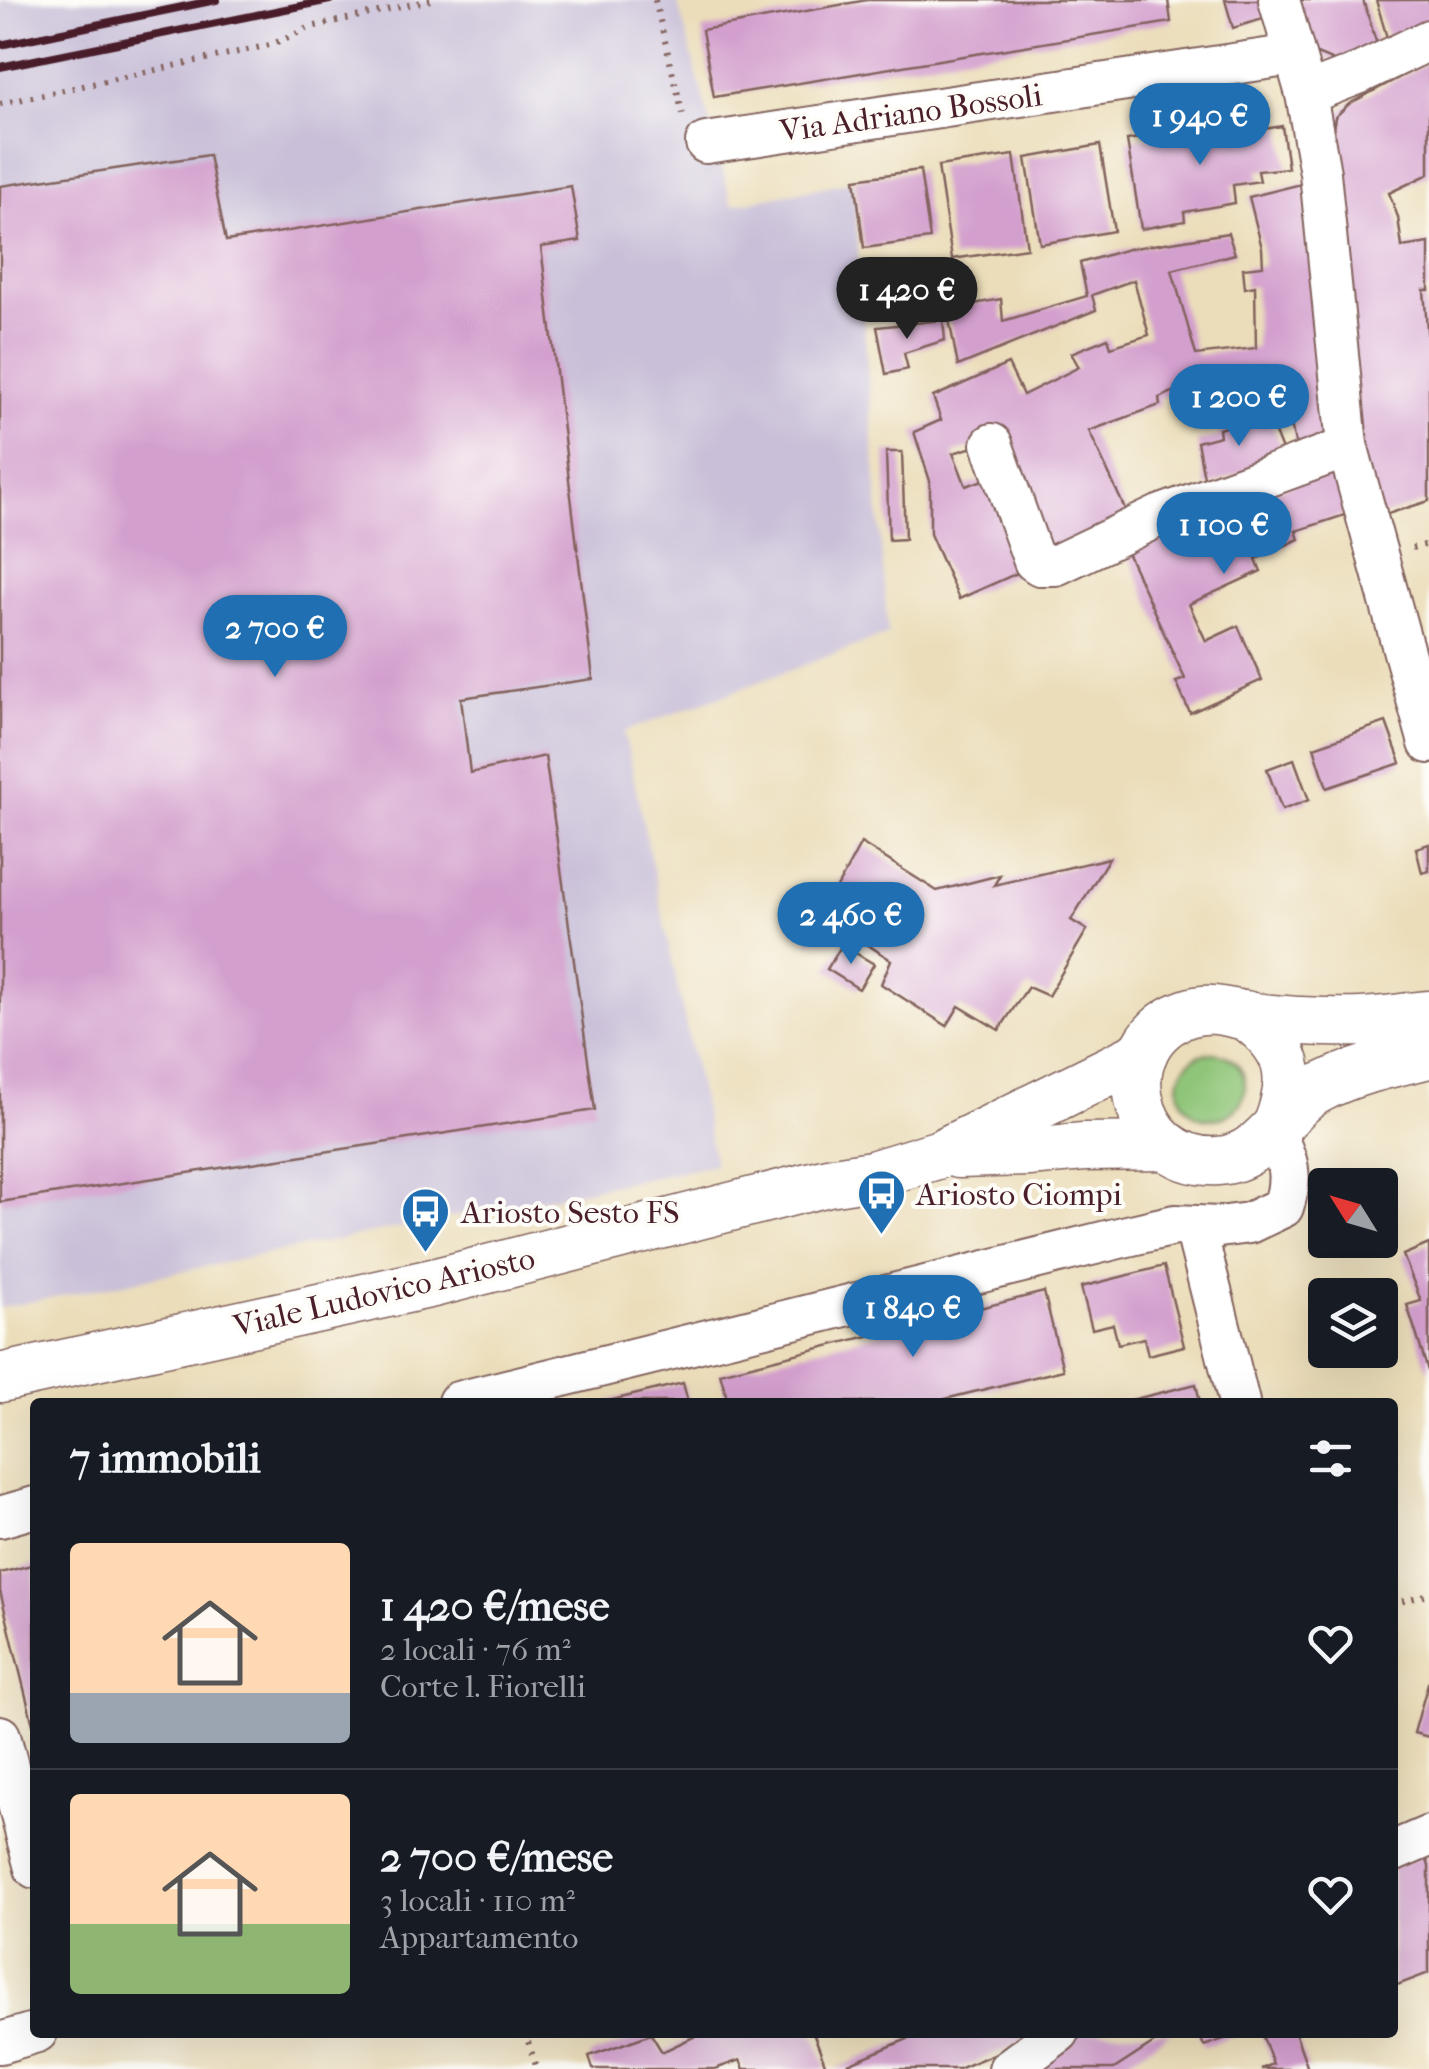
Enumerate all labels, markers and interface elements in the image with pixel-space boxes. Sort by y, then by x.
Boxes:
street label: Via Adriano Bossoli [777,76,1045,150]
pin: 1 940 € [1108,83,1292,168]
text: 1 940 € [1151,97,1249,134]
pin: 1 420 € [815,257,999,342]
text: 1 420 € [858,271,956,308]
pin: 1 200 € [1147,364,1331,449]
text: 1 200 € [1191,378,1287,415]
pin: 1 100 € [1132,492,1316,577]
text: 1 100 € [1179,506,1269,543]
pin: 2 700 € [183,595,367,680]
text: 2 700 € [225,609,325,646]
pin: 2 460 € [759,882,943,967]
text: 2 460 € [799,896,903,933]
bus stop icon: Ariosto Ciompi [855,1168,907,1236]
north arrow [1308,1168,1398,1258]
map controls [1308,1168,1398,1368]
place label: Ariosto Ciompi [914,1176,1123,1213]
bus stop icon: Ariosto Sesto FS [400,1186,452,1254]
place label: Ariosto Sesto FS [459,1194,680,1231]
street label: Viale Ludovico Ariosto [229,1239,538,1345]
pin: 1 840 € [821,1275,1005,1360]
button: layers [1308,1278,1398,1368]
text: 1 840 € [865,1289,961,1326]
icon: filters [1303,1431,1358,1486]
text: 7 immobili [70,1434,261,1483]
text: 1 420 €/mese [380,1582,610,1631]
icon: home [150,1583,270,1703]
icon: heart [1303,1616,1358,1671]
text: 2 locali · 76 m² [380,1631,571,1668]
text: Corte l. Fiorelli [380,1668,586,1705]
text: 2 700 €/mese [380,1833,613,1882]
icon: home [150,1834,270,1954]
icon: heart [1303,1867,1358,1922]
text: 3 locali · 110 m² [380,1882,575,1919]
text: Appartamento [380,1919,579,1956]

